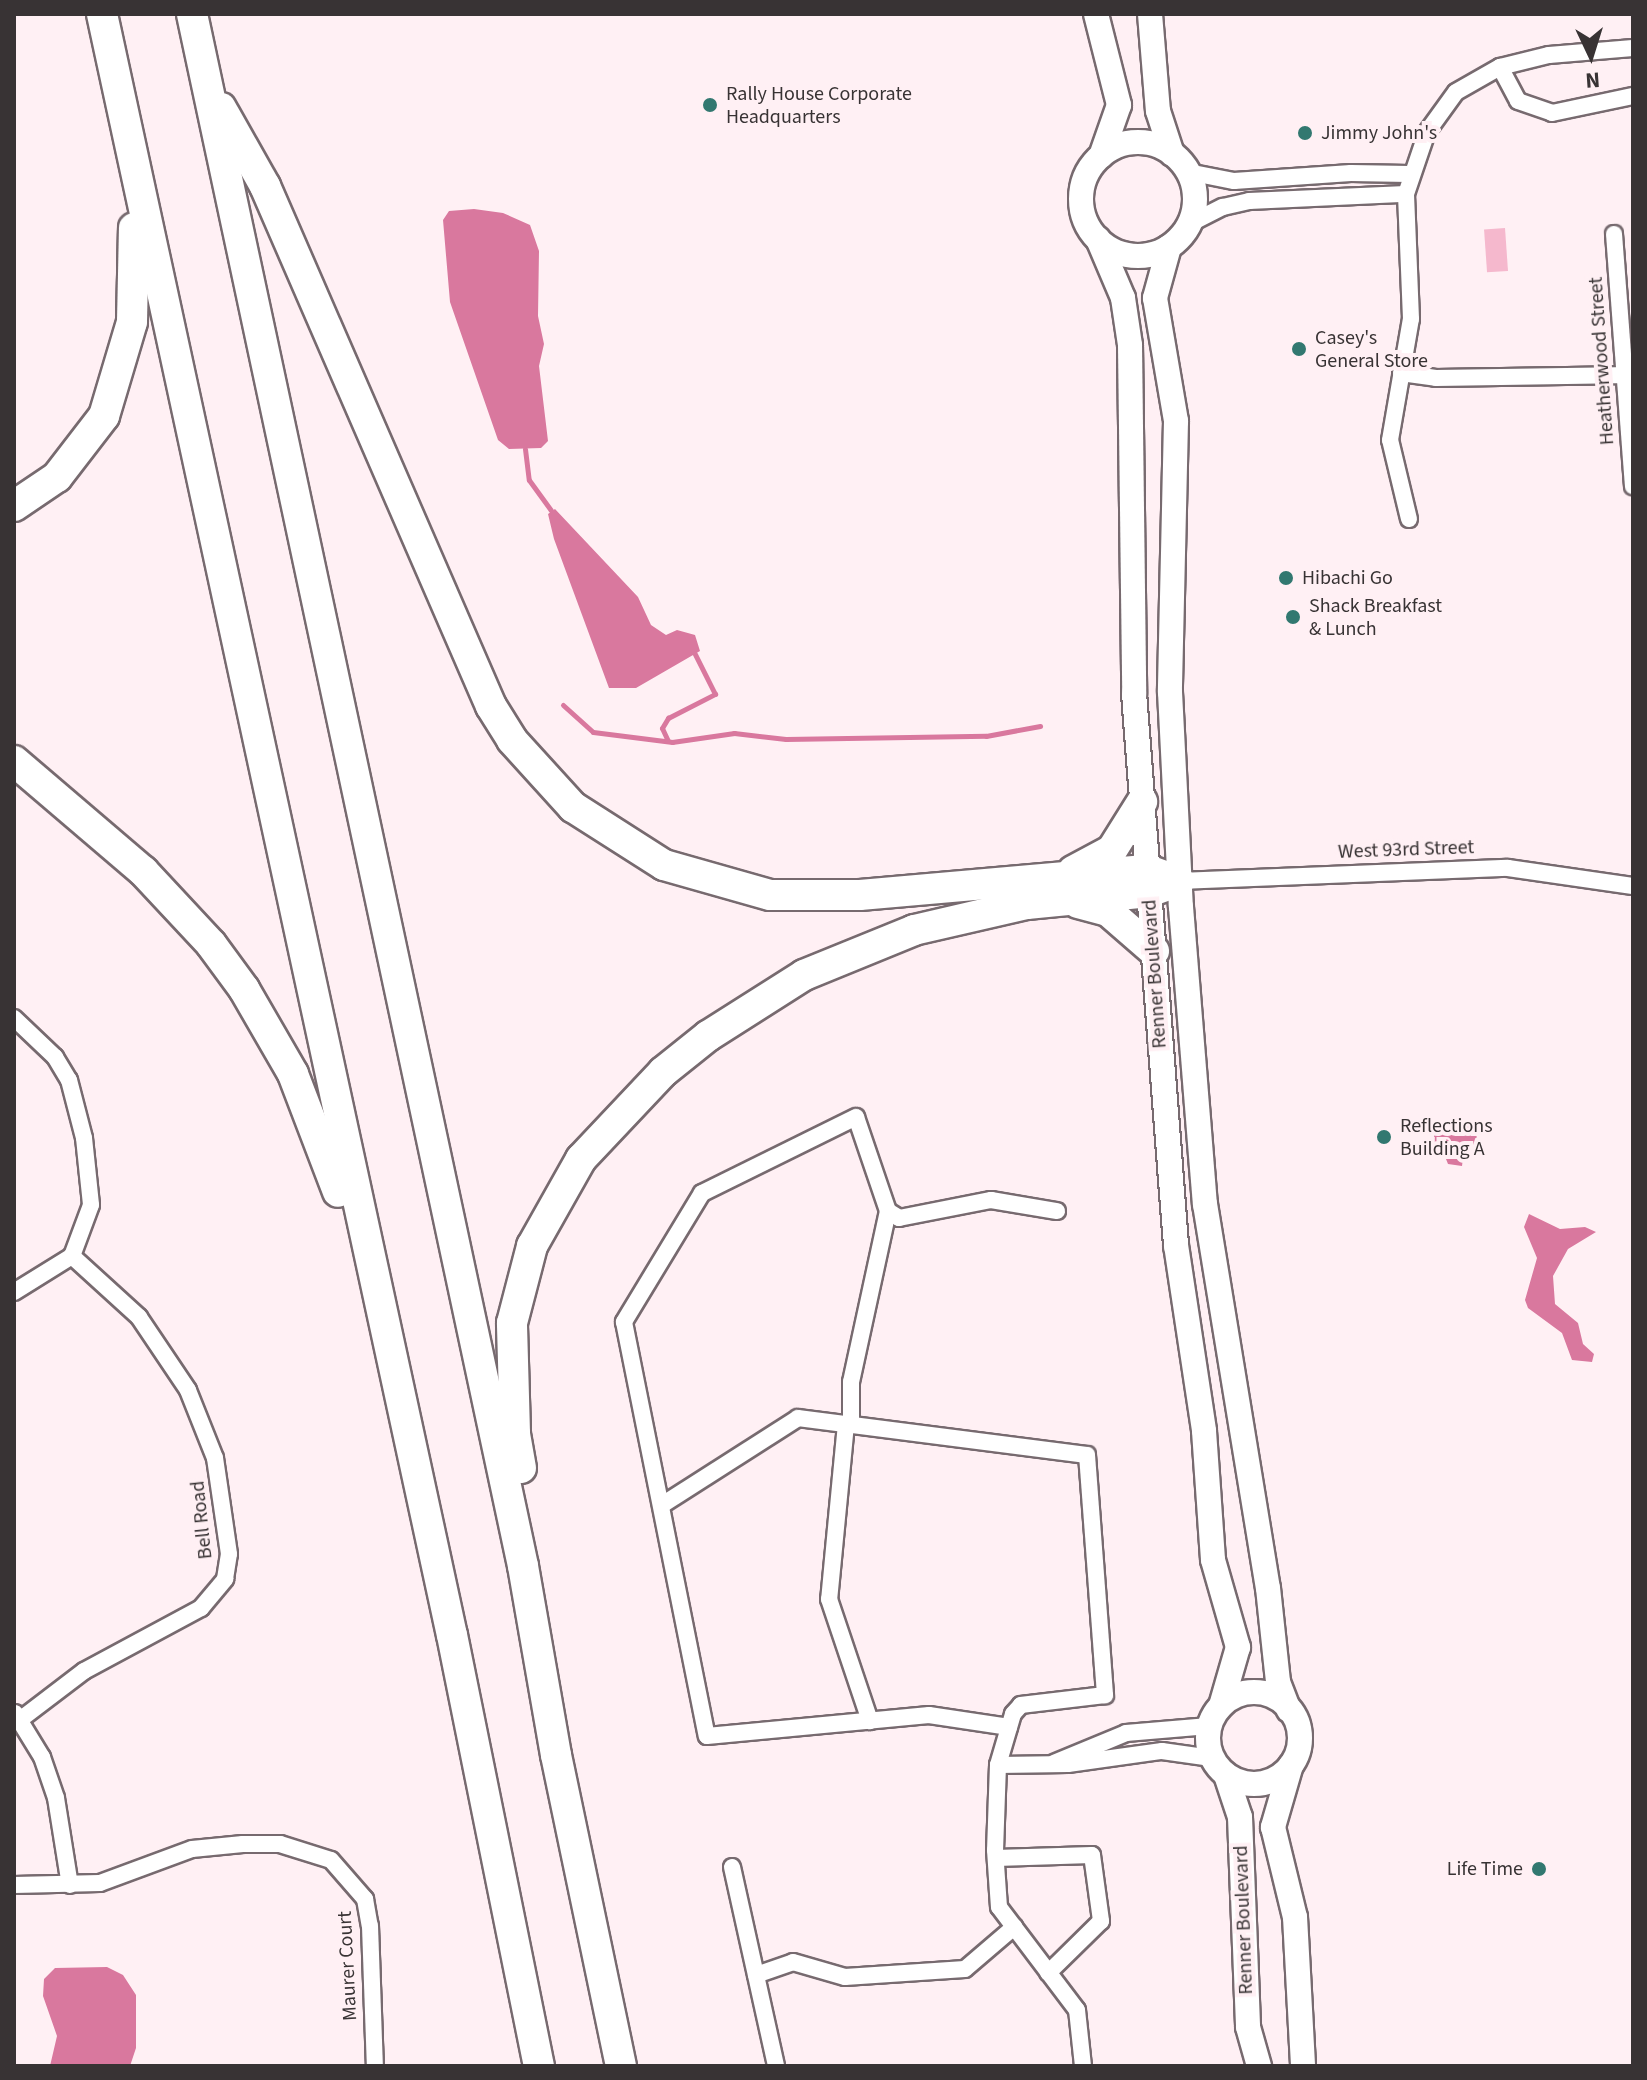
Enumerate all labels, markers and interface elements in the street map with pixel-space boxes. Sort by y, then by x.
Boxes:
north arrow [1551,16,1631,96]
text: N [1584,63,1601,96]
place label: Rally House Corporate Headquarters [726,82,912,129]
marker: Rally House Corporate Headquarters [701,96,719,114]
place label: Jimmy John's [1321,121,1437,145]
marker: Jimmy John's [1296,124,1314,142]
street label: Heatherwood Street [1584,276,1620,446]
place label: Casey's General Store [1315,326,1428,373]
marker: Casey's General Store [1290,340,1308,358]
place label: Hibachi Go [1302,566,1393,590]
marker: Hibachi Go [1277,569,1295,587]
place label: Shack Breakfast & Lunch [1309,594,1442,641]
marker: Shack Breakfast & Lunch [1284,608,1302,626]
street label: West 93rd Street [1338,836,1474,864]
street label: Renner Boulevard [1138,899,1172,1049]
place label: Reflections Building A [1400,1114,1493,1161]
marker: Reflections Building A [1375,1128,1393,1146]
street label: Bell Road [186,1480,218,1560]
street label: Renner Boulevard [1229,1845,1259,1995]
place label: Life Time [1447,1857,1523,1881]
marker: Life Time [1530,1860,1548,1878]
street label: Maurer Court [333,1910,363,2022]

